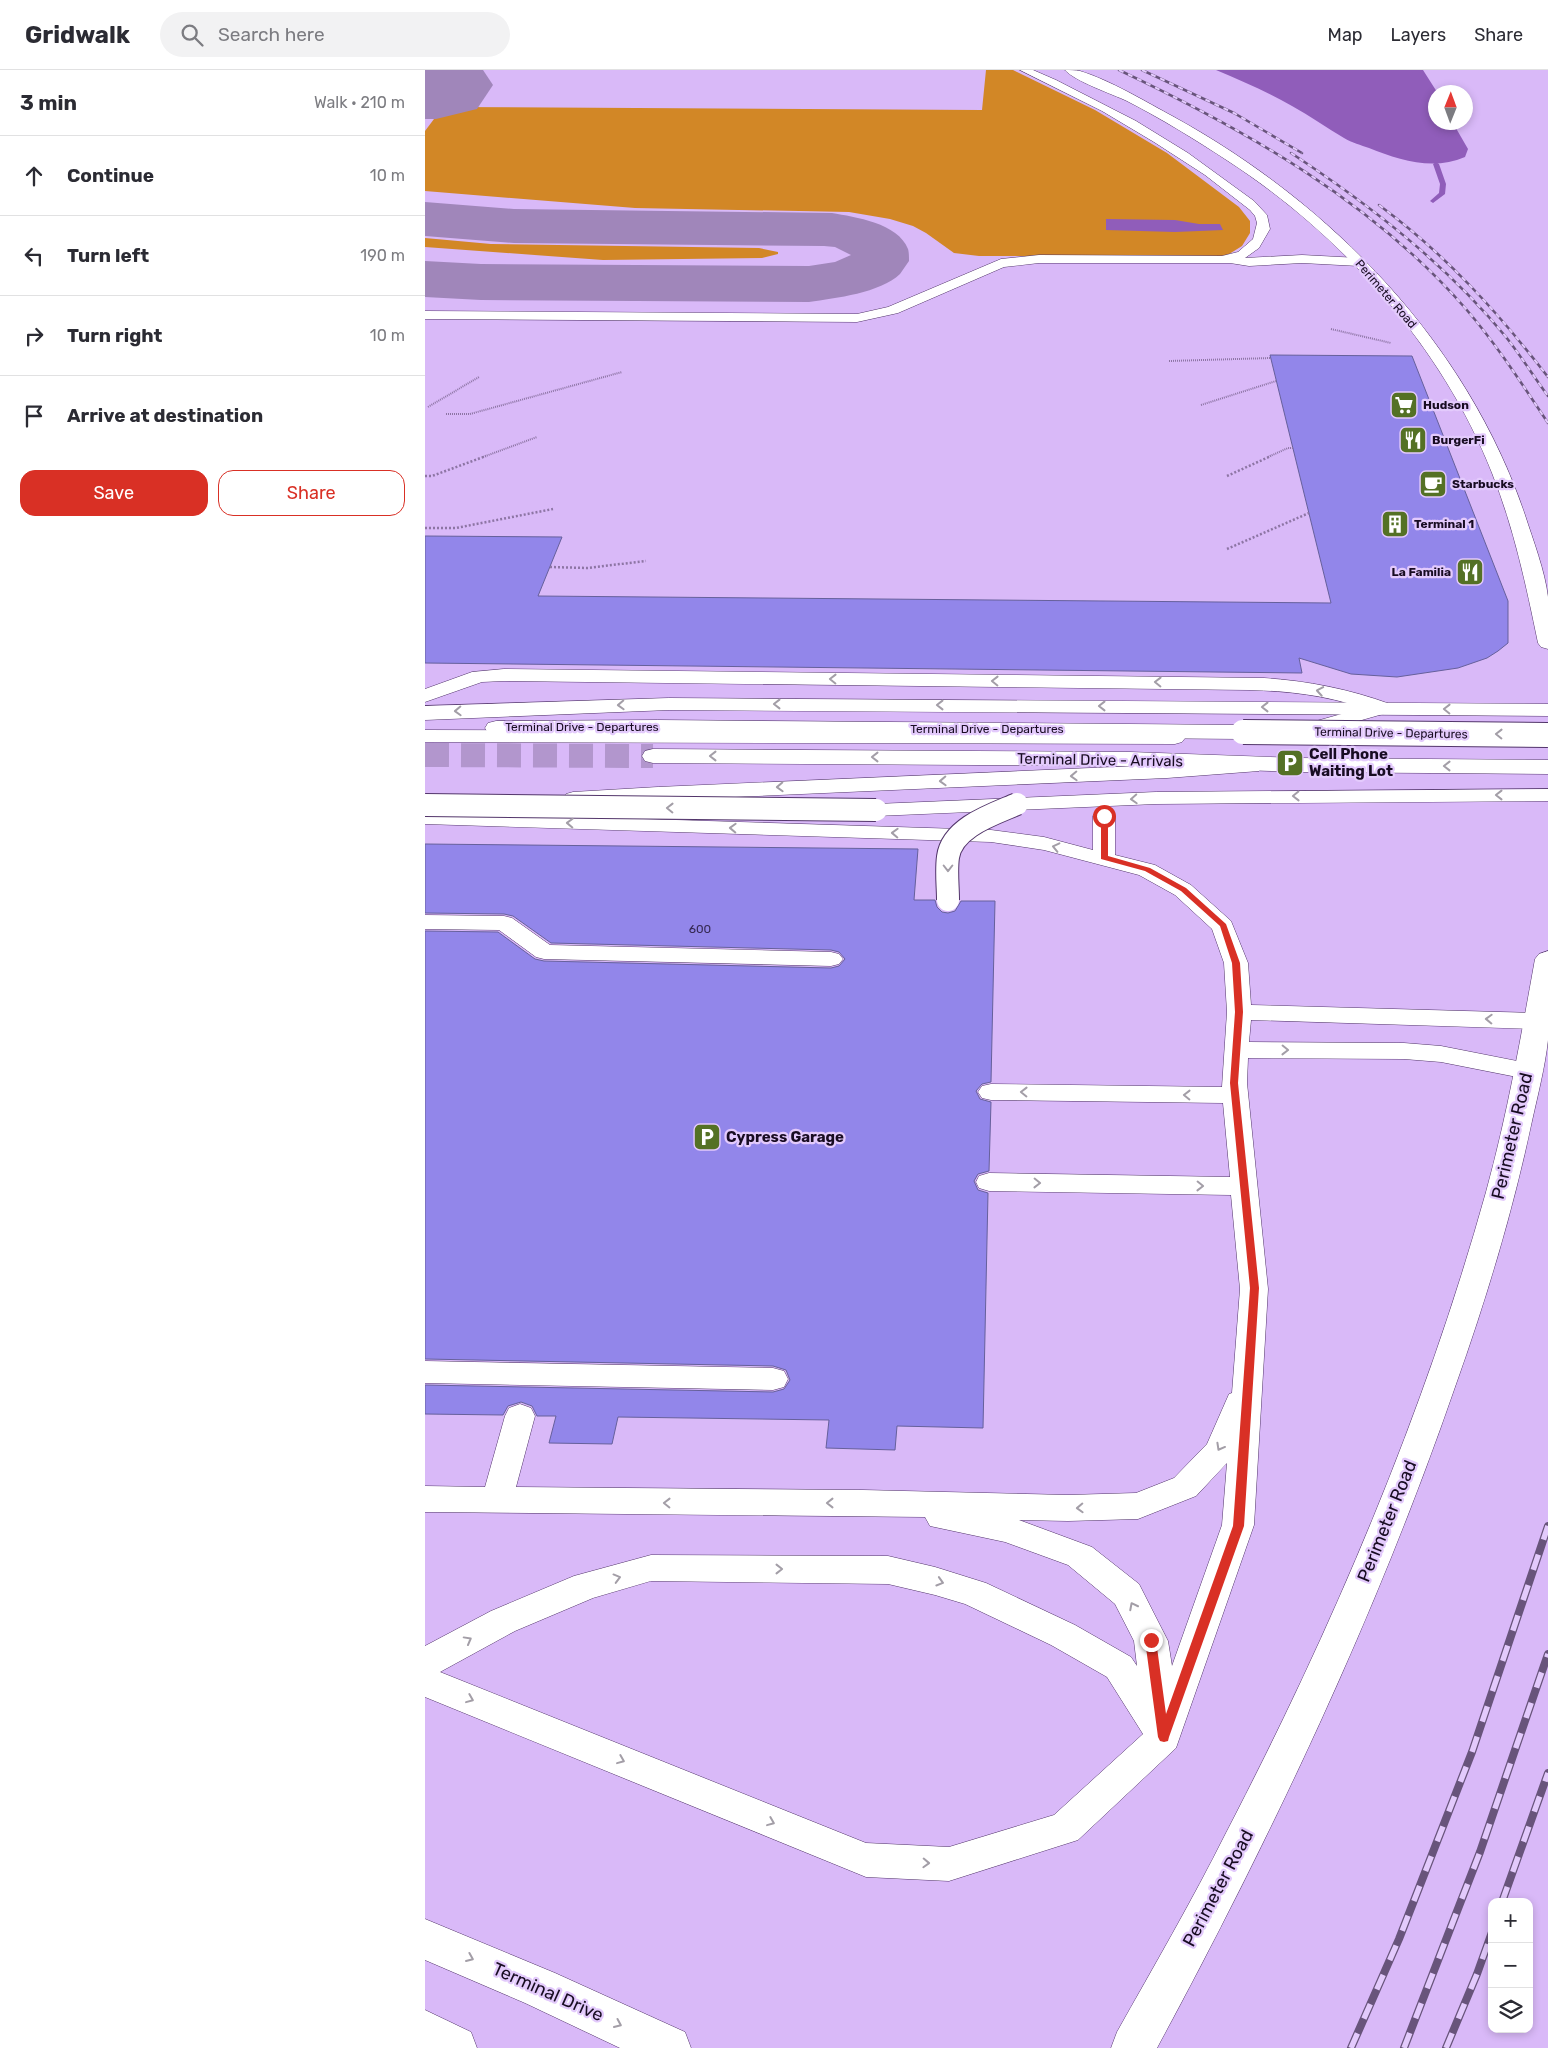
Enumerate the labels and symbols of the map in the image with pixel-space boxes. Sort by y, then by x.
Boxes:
north arrow [1428,85,1473,130]
street label: Perimeter Road [1352,257,1420,331]
supermarket icon: Hudson [1389,390,1419,420]
place label: Hudson [1423,398,1469,412]
restaurant icon: BurgerFi [1398,425,1428,455]
place label: BurgerFi [1432,433,1485,447]
cafe icon: Starbucks [1418,469,1448,499]
place label: Starbucks [1452,477,1514,491]
building icon: Terminal 1 [1380,509,1410,539]
place label: Terminal 1 [1414,517,1474,531]
restaurant icon: La Familia [1455,557,1485,587]
place label: La Familia [1392,565,1451,579]
one-way arrow [828,674,836,684]
one-way arrow [991,676,998,686]
one-way arrow [1153,677,1161,688]
one-way arrow [1315,686,1324,696]
one-way arrow [616,699,624,710]
one-way arrow [773,699,780,709]
one-way arrow [935,700,943,710]
one-way arrow [1098,701,1106,711]
one-way arrow [1260,702,1268,712]
one-way arrow [1443,704,1450,714]
one-way arrow [454,706,462,717]
street label: Terminal Drive - Departures [505,720,659,734]
street label: Terminal Drive - Departures [910,722,1064,736]
street label: Terminal Drive - Departures [1314,725,1468,741]
one-way arrow [1495,729,1503,739]
place label: Cell Phone Waiting Lot [1309,745,1393,780]
parking icon: Cell Phone Waiting Lot [1275,748,1305,778]
street label: Terminal Drive - Arrivals [1017,750,1183,770]
one-way arrow [708,751,716,761]
one-way arrow [871,752,879,763]
one-way arrow [1443,761,1450,771]
one-way arrow [1070,771,1078,782]
one-way arrow [938,776,946,787]
one-way arrow [776,781,784,792]
one-way arrow [1495,790,1503,800]
one-way arrow [1292,791,1300,802]
one-way arrow [1129,794,1137,804]
one-way arrow [666,803,674,813]
route start [1093,805,1116,828]
one-way arrow [566,817,574,828]
one-way arrow [728,822,736,833]
one-way arrow [891,827,899,838]
one-way arrow [1052,842,1061,853]
one-way arrow [943,864,953,872]
house number: 600 [689,922,711,936]
one-way arrow [1484,1014,1492,1024]
one-way arrow [1282,1045,1290,1055]
street label: Perimeter Road [1487,1071,1537,1201]
one-way arrow [1020,1087,1028,1097]
one-way arrow [1182,1090,1190,1100]
parking icon: Cypress Garage [692,1122,722,1152]
place label: Cypress Garage [726,1128,844,1146]
one-way arrow [1034,1178,1042,1188]
one-way arrow [1196,1181,1204,1191]
one-way arrow [1216,1441,1226,1450]
street label: Perimeter Road [1353,1457,1421,1585]
one-way arrow [663,1497,671,1508]
one-way arrow [826,1498,834,1508]
one-way arrow [1076,1502,1084,1513]
one-way arrow [775,1564,783,1574]
one-way arrow [613,1573,621,1583]
one-way arrow [935,1577,943,1587]
one-way arrow [1129,1602,1139,1611]
route end [1140,1629,1163,1652]
one-way arrow [463,1636,472,1646]
one-way arrow [465,1693,474,1703]
one-way arrow [616,1755,624,1765]
one-way arrow [766,1815,775,1826]
street label: Perimeter Road [1178,1826,1258,1950]
one-way arrow [922,1858,930,1868]
one-way arrow [465,1951,474,1962]
street label: Terminal Drive [489,1958,607,2026]
one-way arrow [613,2017,622,2028]

